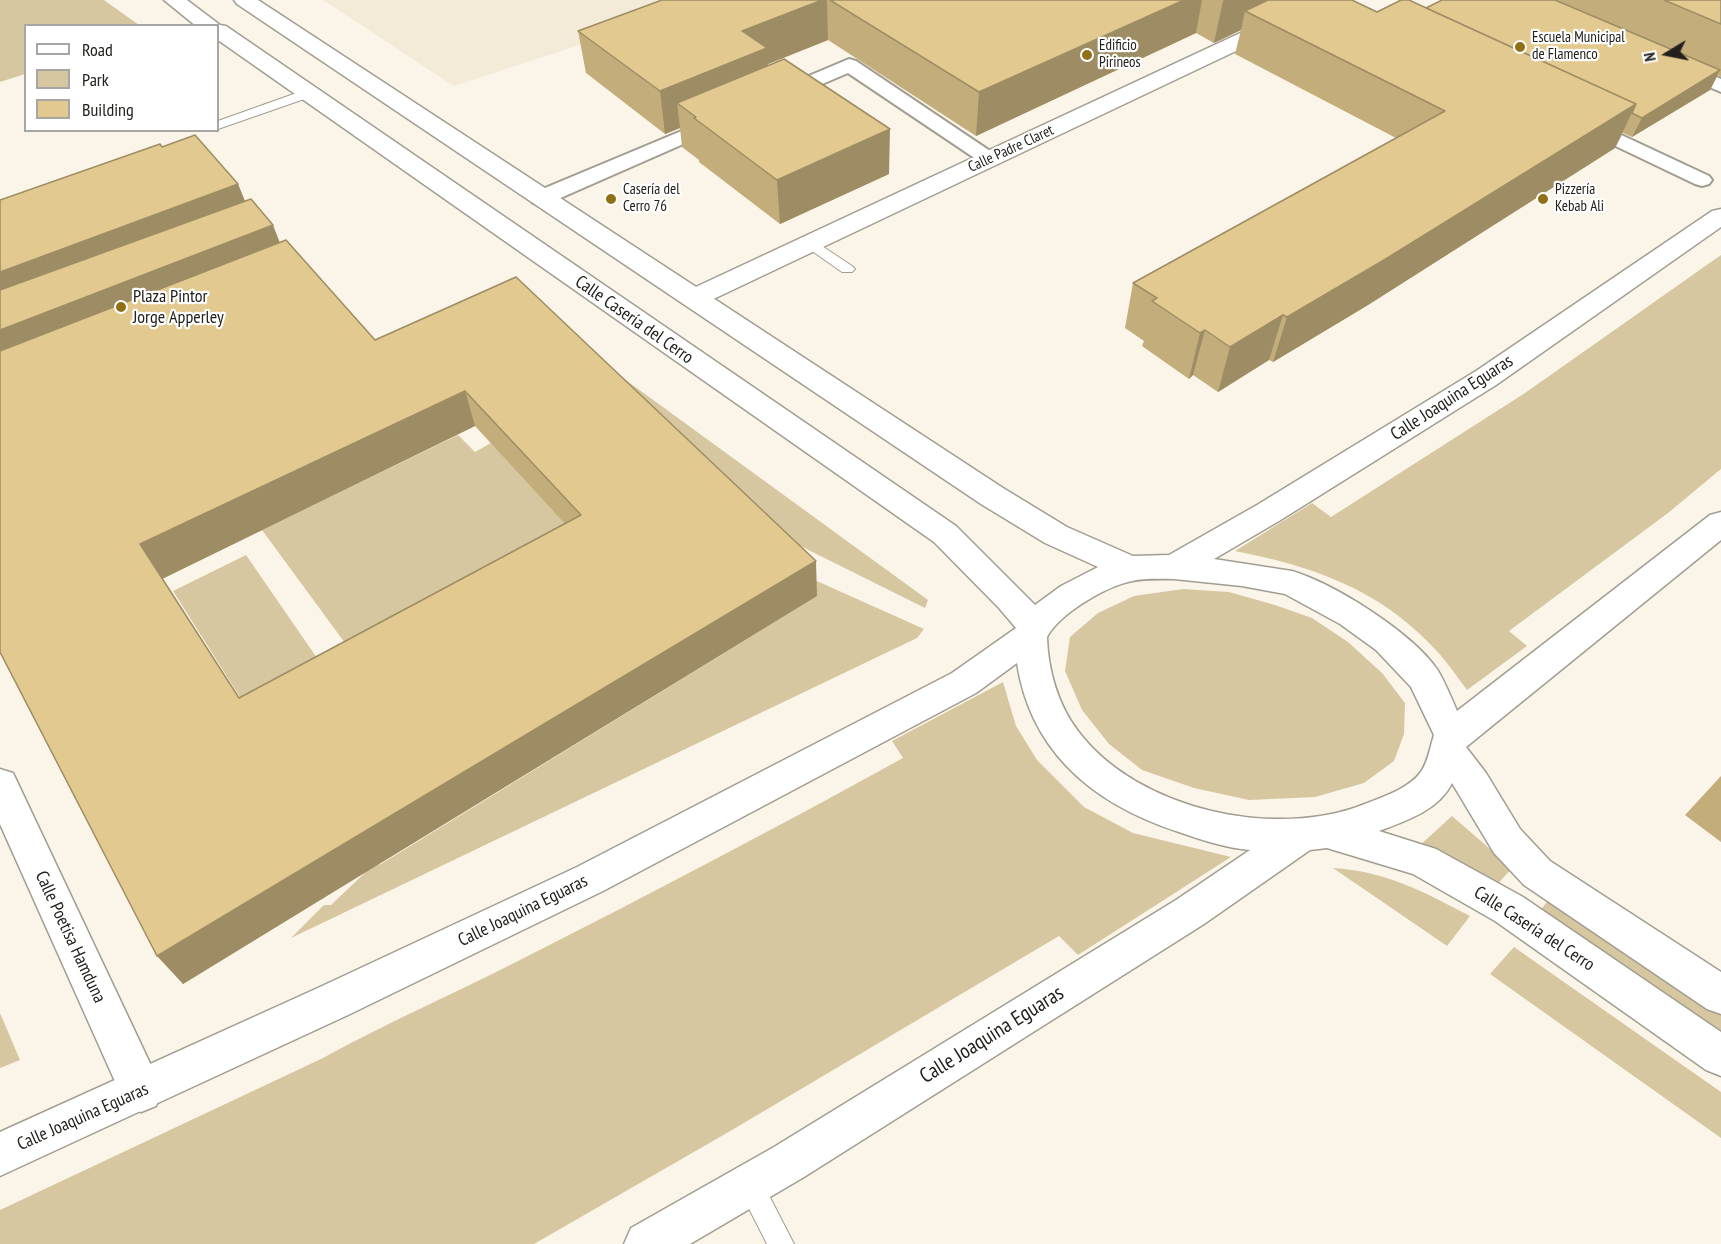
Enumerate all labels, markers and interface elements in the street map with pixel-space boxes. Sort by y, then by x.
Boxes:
legend [24,24,219,132]
north arrow [1637,24,1697,84]
place label: Escuela Municipal de Flamenco [1532,29,1625,64]
place label: Edificio Pirineos [1099,37,1141,72]
text: Road [82,38,113,61]
marker: Escuela Municipal de Flamenco [1513,40,1527,54]
marker: Edificio Pirineos [1080,48,1094,62]
text: N [1639,51,1660,63]
text: Park [82,68,109,91]
text: Building [82,98,134,121]
street label: Calle Padre Claret [965,121,1057,177]
place label: Casería del Cerro 76 [623,181,680,216]
place label: Pizzería Kebab Ali [1555,181,1604,216]
marker: Casería del Cerro 76 [604,192,618,206]
marker: Pizzería Kebab Ali [1536,192,1550,206]
street label: Calle Casería del Cerro [571,271,697,369]
place label: Plaza Pintor Jorge Apperley [133,286,224,328]
marker: Plaza Pintor Jorge Apperley [114,300,128,314]
street label: Calle Joaquina Eguaras [1387,350,1517,446]
street label: Calle Poetisa Hamduna [30,868,110,1006]
street label: Calle Joaquina Eguaras [455,870,591,952]
street label: Calle Casería del Cerro [1470,882,1598,976]
street label: Calle Joaquina Eguaras [915,981,1069,1089]
street label: Calle Joaquina Eguaras [14,1078,152,1156]

